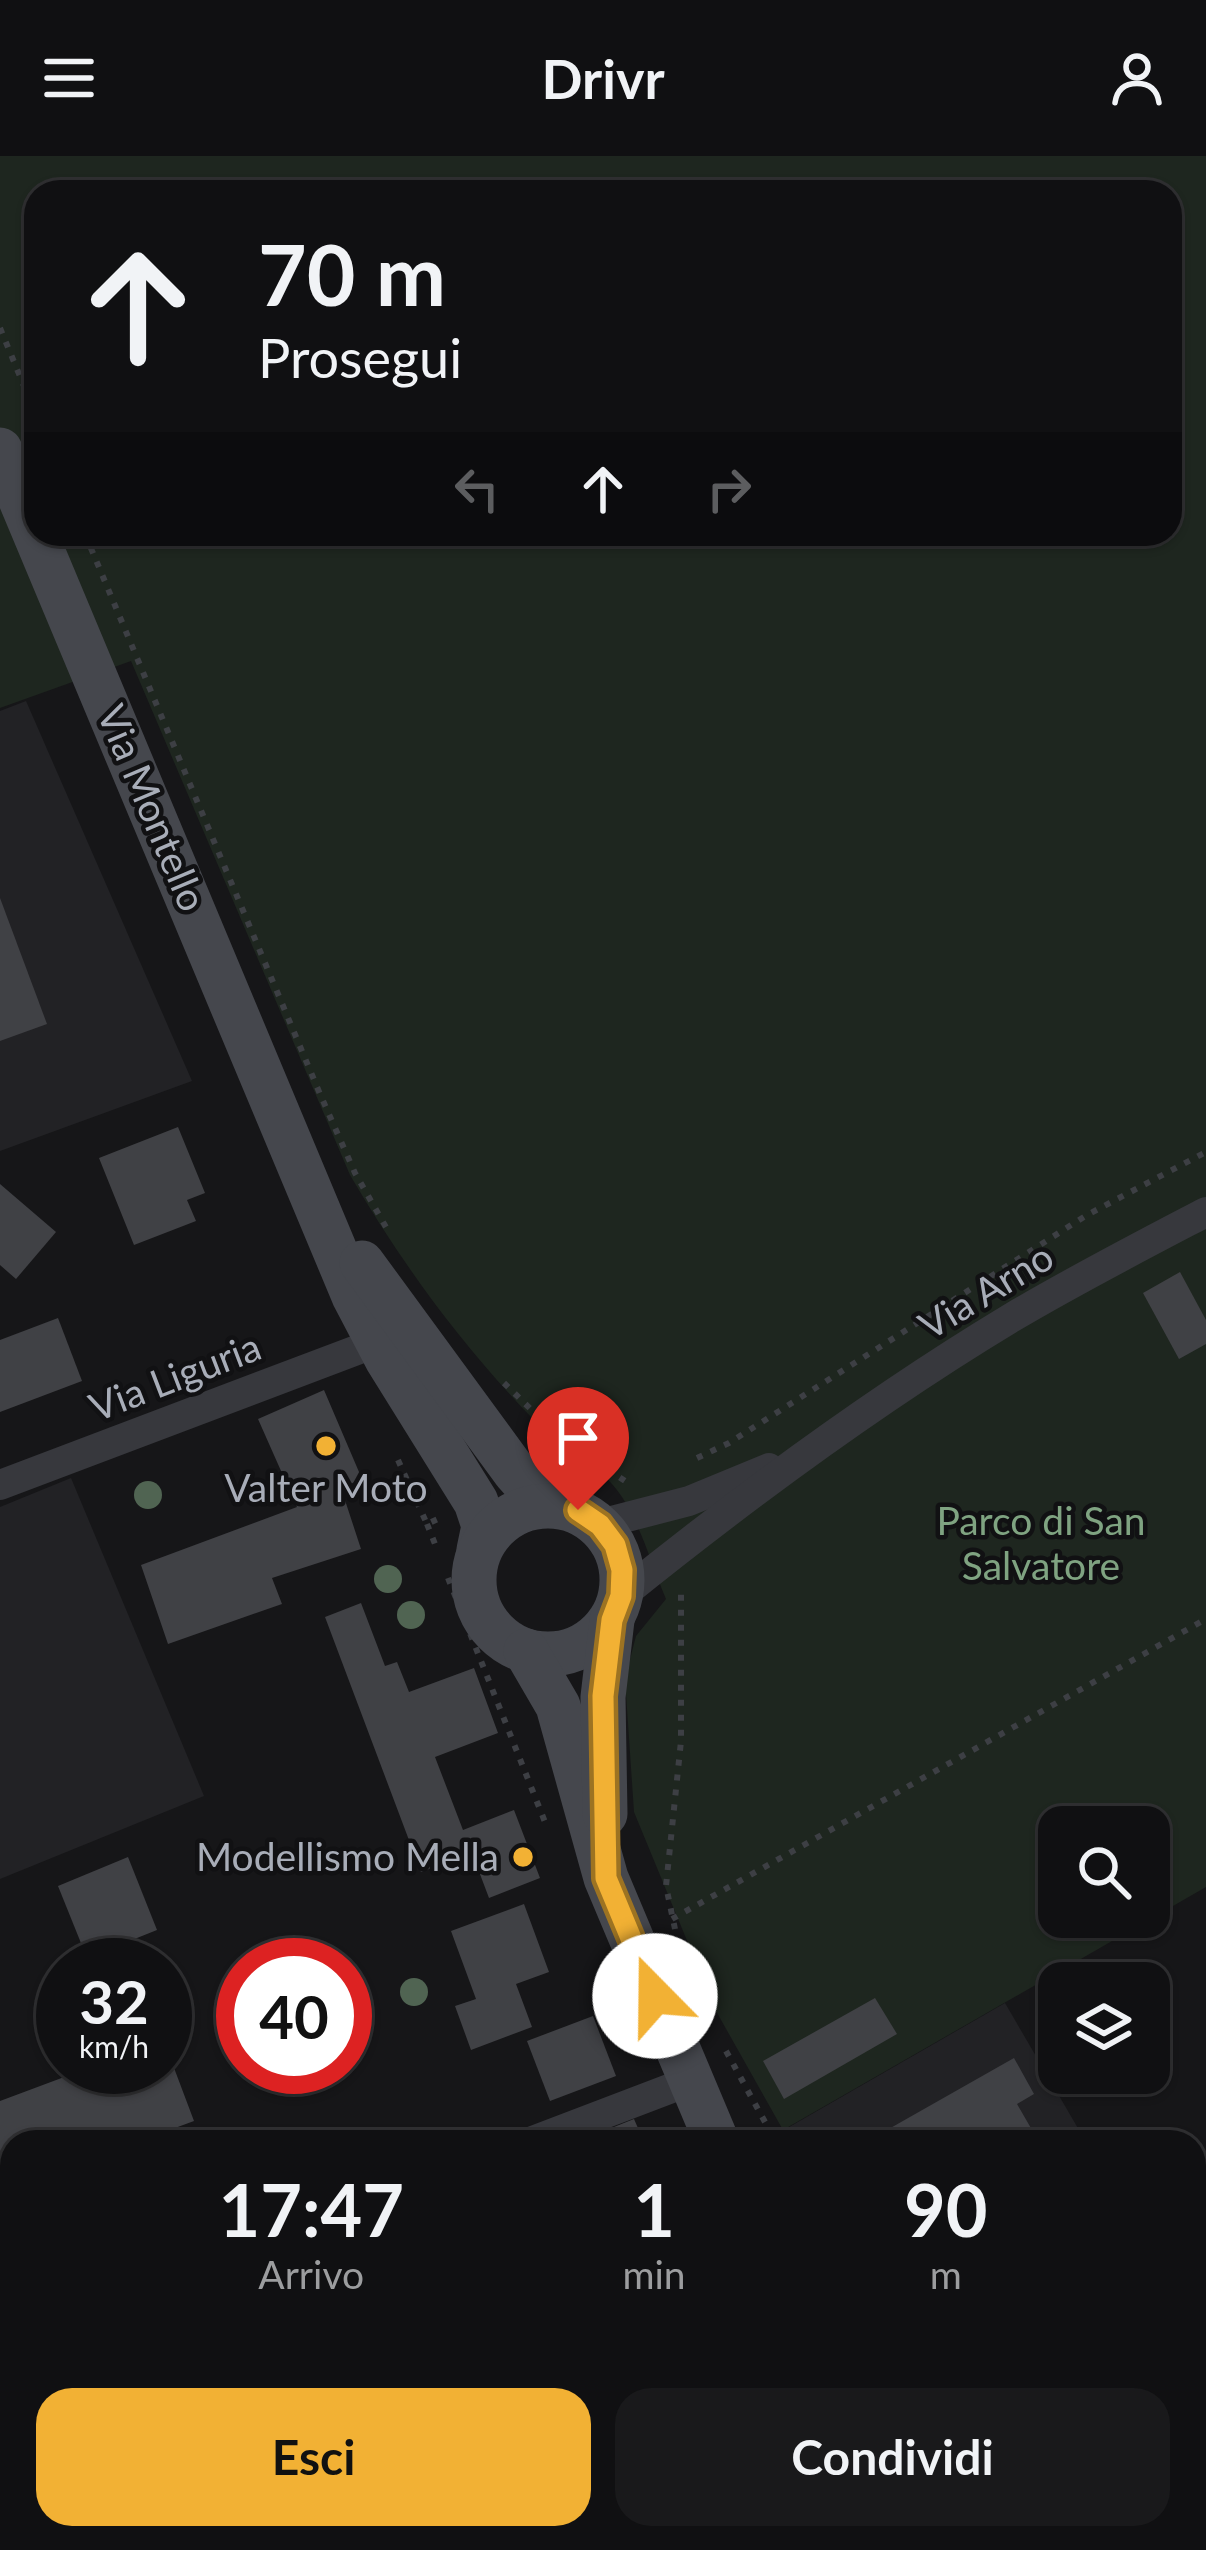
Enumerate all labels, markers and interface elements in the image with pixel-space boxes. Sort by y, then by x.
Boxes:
icon: menu [36,45,102,111]
icon: person [1104,45,1170,111]
text: Drivr [541,46,665,111]
text: 70 m [258,223,446,324]
icon: ahead [60,228,216,384]
text: Prosegui [258,325,462,390]
icon: left [444,456,510,522]
icon: ahead [570,456,636,522]
icon: right [696,456,762,522]
street label: Via Montello [89,698,217,918]
street label: Via Arno [910,1232,1061,1348]
street label: Via Liguria [83,1322,267,1430]
pin [527,1387,629,1510]
icon: arrive [545,1405,611,1471]
marker: Valter Moto [313,1433,339,1459]
place label: Valter Moto [224,1464,428,1510]
park label: Parco di San Salvatore [936,1497,1146,1588]
map controls [1038,1806,1170,2094]
button: search [1038,1806,1170,1938]
place label: Modellismo Mella [196,1833,499,1879]
marker: Modellismo Mella [510,1844,536,1870]
position arrow [592,1933,718,2059]
speed limit sign: 40 [216,1938,372,2094]
button: layers [1038,1962,1170,2094]
text: 32 [79,1965,149,2037]
text: km/h [79,2028,149,2064]
text: 17:47 [218,2166,404,2252]
text: 1 [633,2166,675,2252]
text: 90 [904,2166,988,2252]
text: Arrivo [258,2251,364,2297]
text: min [622,2251,686,2297]
text: m [930,2251,962,2297]
button: Esci [36,2388,591,2526]
button: Condividi [615,2388,1170,2526]

